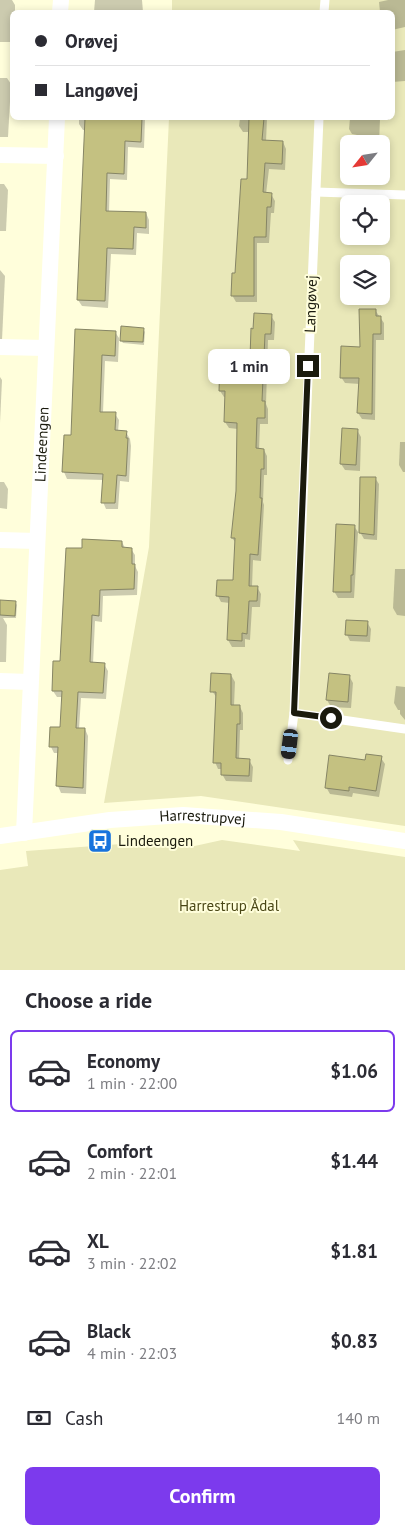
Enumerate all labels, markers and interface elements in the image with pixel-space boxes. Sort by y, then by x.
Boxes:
text: Orøvej [65,29,118,53]
text: Langøvej [65,78,138,102]
north arrow [340,135,390,185]
map controls [340,135,390,305]
button: locate [340,195,390,245]
button: layers [340,255,390,305]
street label: Langøvej [300,275,321,333]
callout: 1 min [208,348,290,384]
route end [297,355,319,377]
text: 1 min [229,356,269,376]
street label: Lindeengen [30,406,53,482]
route start [320,707,342,729]
car [280,728,299,760]
street label: Harrestrupvej [159,805,247,828]
bus stop icon: Lindeengen [87,828,113,854]
place label: Lindeengen [118,831,193,850]
park label: Harrestrup Ådal [179,896,280,915]
text: Choose a ride [25,986,152,1014]
icon: car [27,1049,72,1094]
text: Economy [87,1049,160,1073]
text: $1.06 [330,1059,378,1083]
text: 1 min · 22:00 [87,1073,177,1093]
icon: car [27,1139,72,1184]
text: Comfort [87,1139,153,1163]
text: $1.44 [330,1149,378,1173]
text: 2 min · 22:01 [87,1163,177,1183]
icon: car [27,1229,72,1274]
text: XL [87,1229,109,1253]
text: $1.81 [330,1239,378,1263]
text: 3 min · 22:02 [87,1253,177,1273]
icon: car [27,1319,72,1364]
text: Black [87,1319,131,1343]
text: $0.83 [330,1329,378,1353]
text: 4 min · 22:03 [87,1343,177,1363]
icon: cash [25,1404,53,1432]
text: Cash [65,1406,103,1430]
text: 140 m [337,1408,380,1428]
button: Confirm [25,1467,380,1525]

